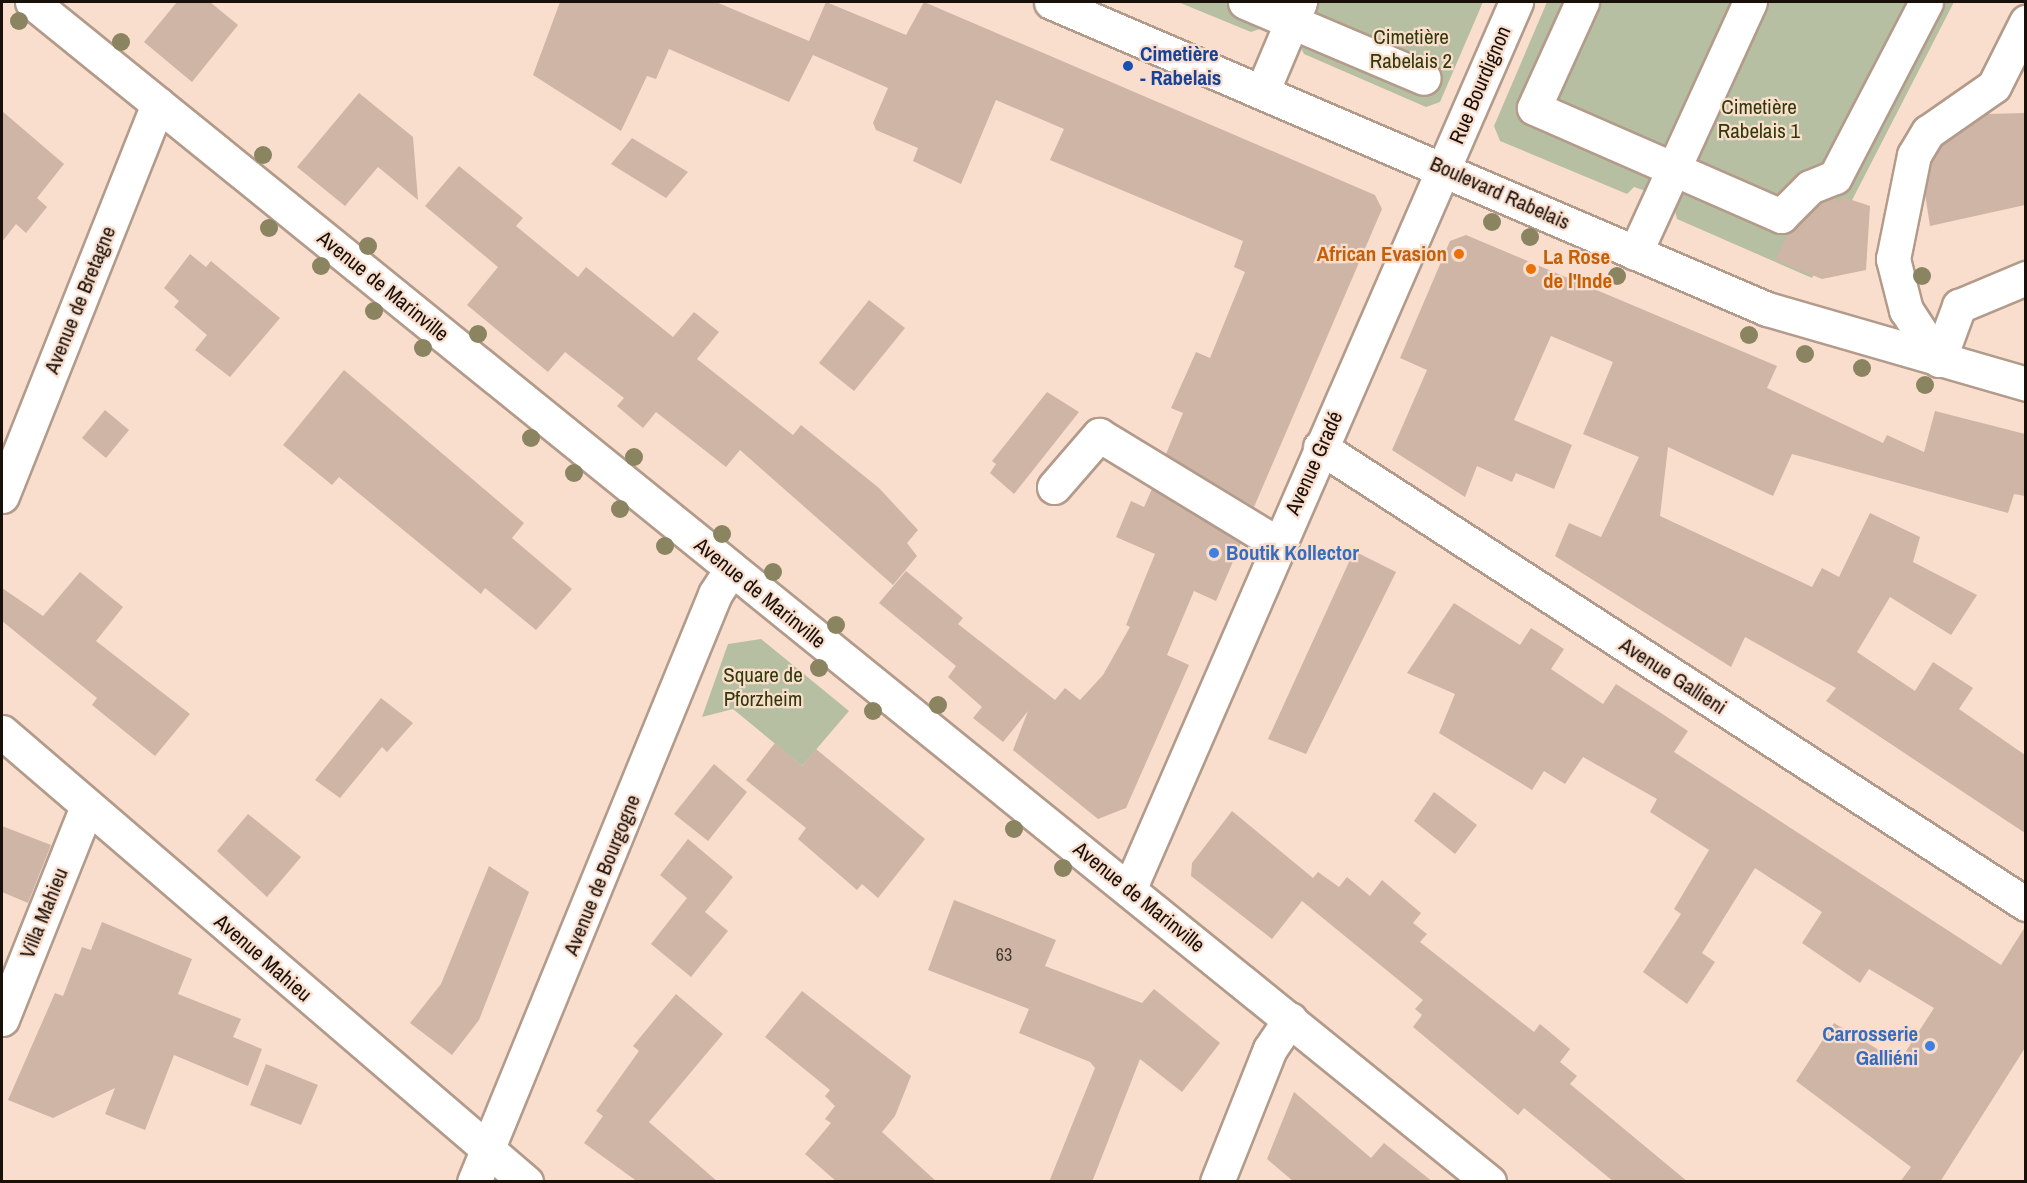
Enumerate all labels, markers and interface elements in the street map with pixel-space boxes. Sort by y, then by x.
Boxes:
street label: Rue Bourdignon [1444,22,1516,148]
park label: Cimetière Rabelais 2 [1370,24,1452,74]
place label: Cimetière - Rabelais [1140,41,1221,91]
marker: Cimetière - Rabelais [1121,59,1135,73]
park label: Cimetière Rabelais 1 [1718,94,1800,144]
street label: Boulevard Rabelais [1426,151,1574,235]
street label: Avenue de Bretagne [39,223,121,377]
street label: Avenue de Marinville [312,225,454,347]
place label: African Evasion [1317,241,1447,267]
place label: La Rose de l'Inde [1543,244,1612,294]
marker: African Evasion [1452,247,1466,261]
marker: La Rose de l'Inde [1524,262,1538,276]
street label: Avenue Gradé [1280,407,1348,519]
street label: Avenue de Marinville [689,532,831,654]
place label: Boutik Kollector [1226,540,1359,566]
marker: Boutik Kollector [1207,546,1221,560]
street label: Avenue Gallieni [1615,632,1731,720]
park label: Square de Pforzheim [723,662,803,712]
street label: Avenue de Bourgogne [558,791,646,959]
street label: Avenue de Marinville [1068,836,1210,958]
street label: Villa Mahieu [14,864,74,962]
street label: Avenue Mahieu [209,909,317,1007]
house number: 63 [996,944,1012,966]
place label: Carrosserie Galliéni [1822,1021,1918,1071]
marker: Carrosserie Galliéni [1923,1039,1937,1053]

